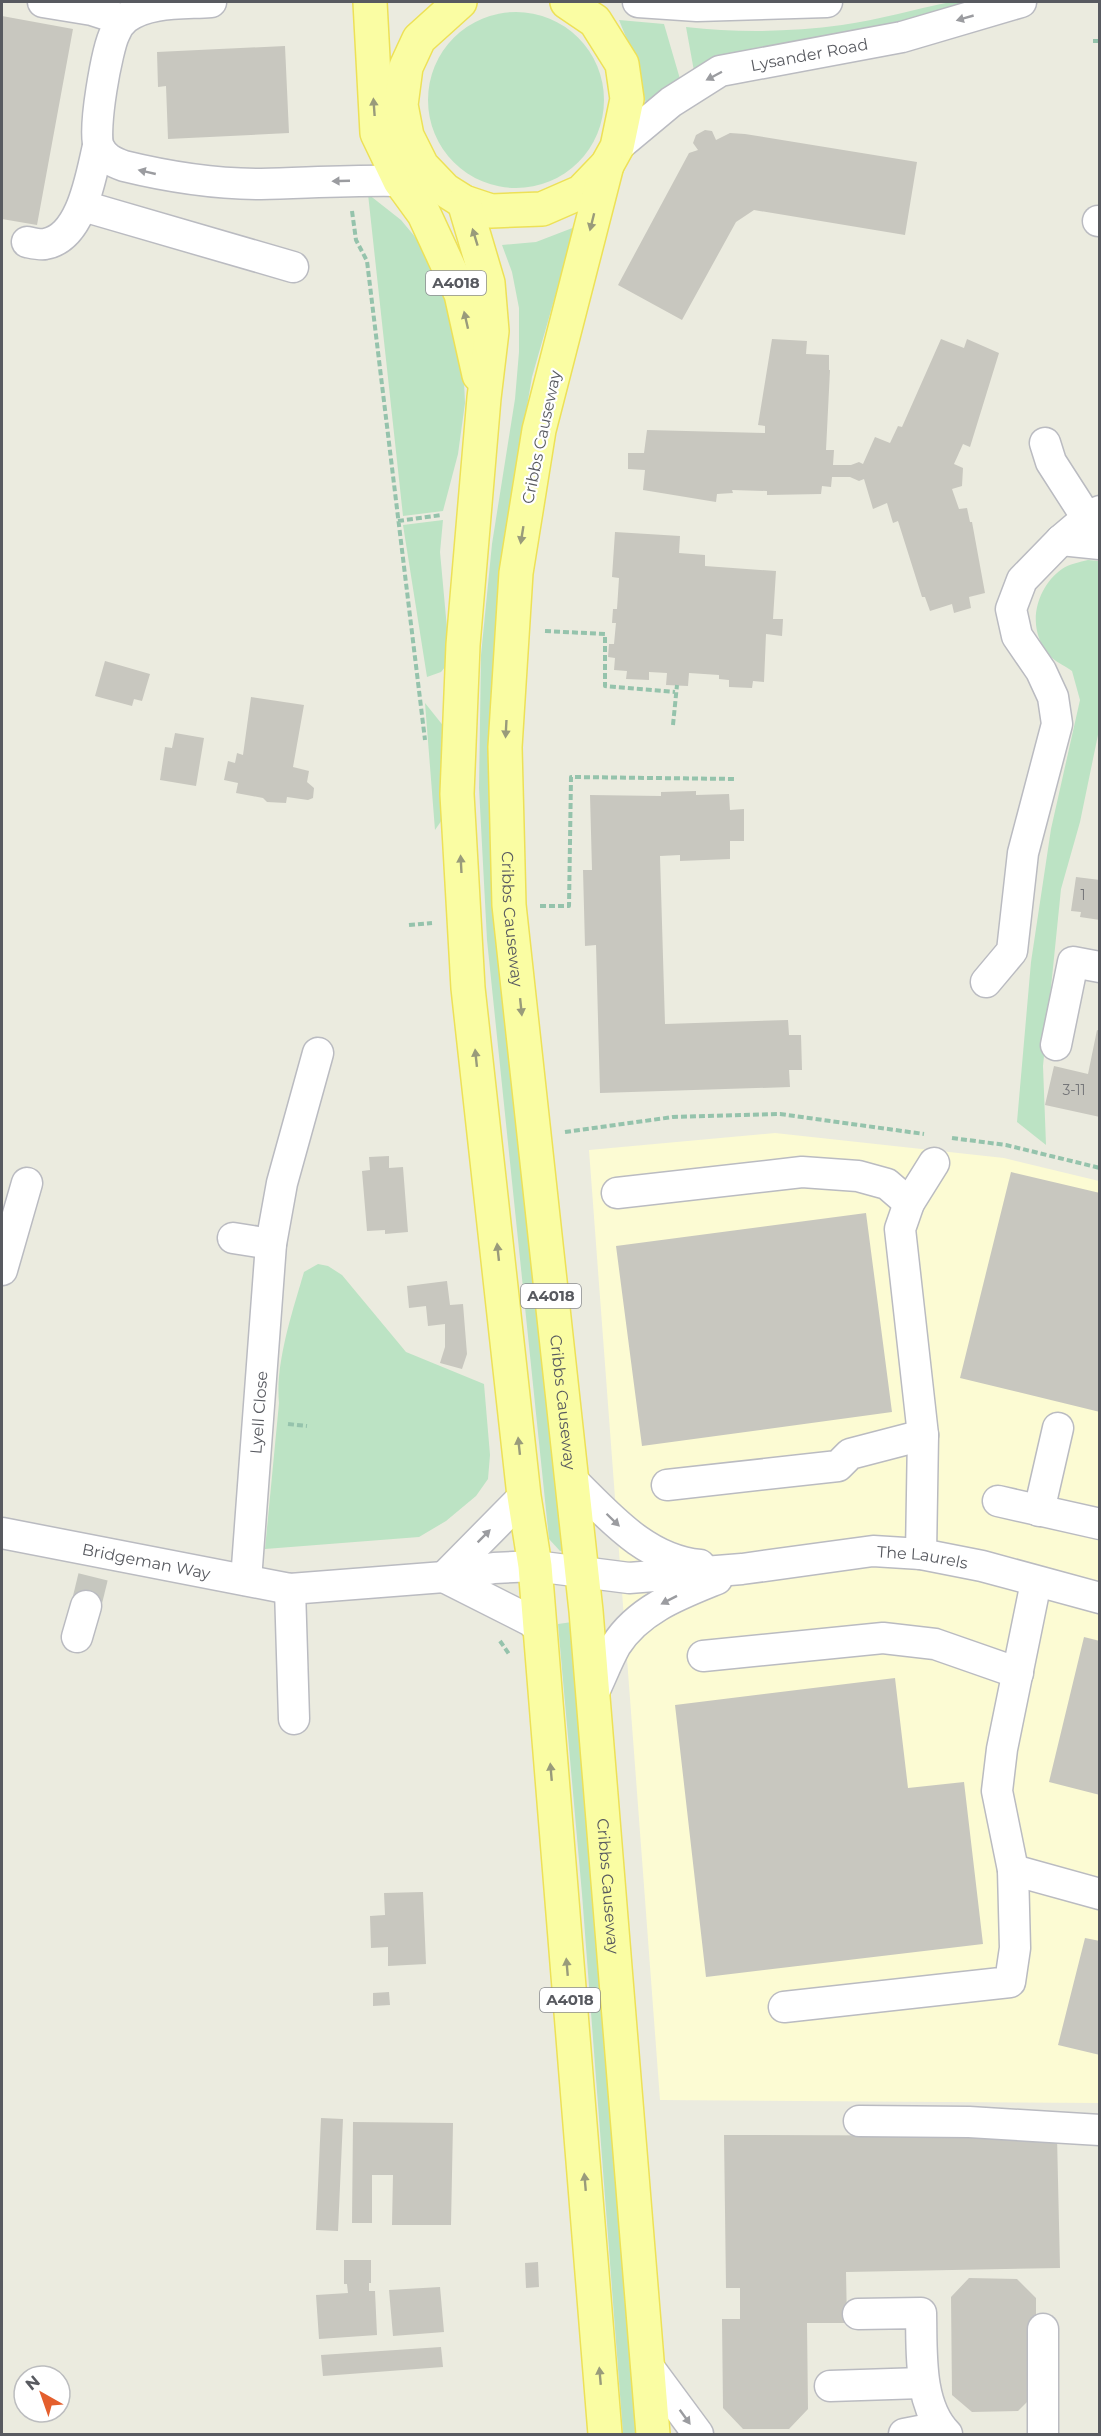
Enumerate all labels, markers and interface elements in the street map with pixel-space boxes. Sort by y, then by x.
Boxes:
one-way arrow [956,14,974,23]
street label: Lysander Road [749,35,870,75]
one-way arrow [706,71,723,80]
one-way arrow [370,97,379,116]
one-way arrow [138,166,156,176]
one-way arrow [332,176,351,185]
one-way arrow [587,213,596,231]
one-way arrow [470,228,479,246]
road number: A4018 [426,271,486,295]
one-way arrow [461,311,471,329]
street label: Cribbs Causeway [518,368,565,506]
one-way arrow [517,525,526,544]
one-way arrow [501,719,510,738]
street label: Cribbs Causeway [498,851,527,988]
one-way arrow [456,854,465,873]
house number: 1 [1080,886,1086,904]
one-way arrow [516,998,525,1017]
one-way arrow [471,1049,481,1068]
house number: 3-11 [1062,1081,1086,1099]
one-way arrow [493,1242,502,1261]
road number: A4018 [521,1284,581,1308]
street label: Cribbs Causeway [546,1334,580,1471]
street label: Lyell Close [246,1370,272,1455]
one-way arrow [514,1436,524,1455]
one-way arrow [606,1513,621,1527]
one-way arrow [476,1529,490,1543]
street label: Bridgeman Way [80,1540,212,1583]
street label: The Laurels [877,1542,970,1573]
one-way arrow [660,1594,678,1604]
one-way arrow [546,1763,556,1782]
street label: Cribbs Causeway [593,1818,623,1955]
one-way arrow [562,1957,572,1976]
road number: A4018 [540,1988,600,2012]
one-way arrow [580,2172,589,2191]
north arrow [12,2364,72,2424]
one-way arrow [596,2367,605,2386]
text: N [22,2371,44,2394]
one-way arrow [679,2408,691,2424]

